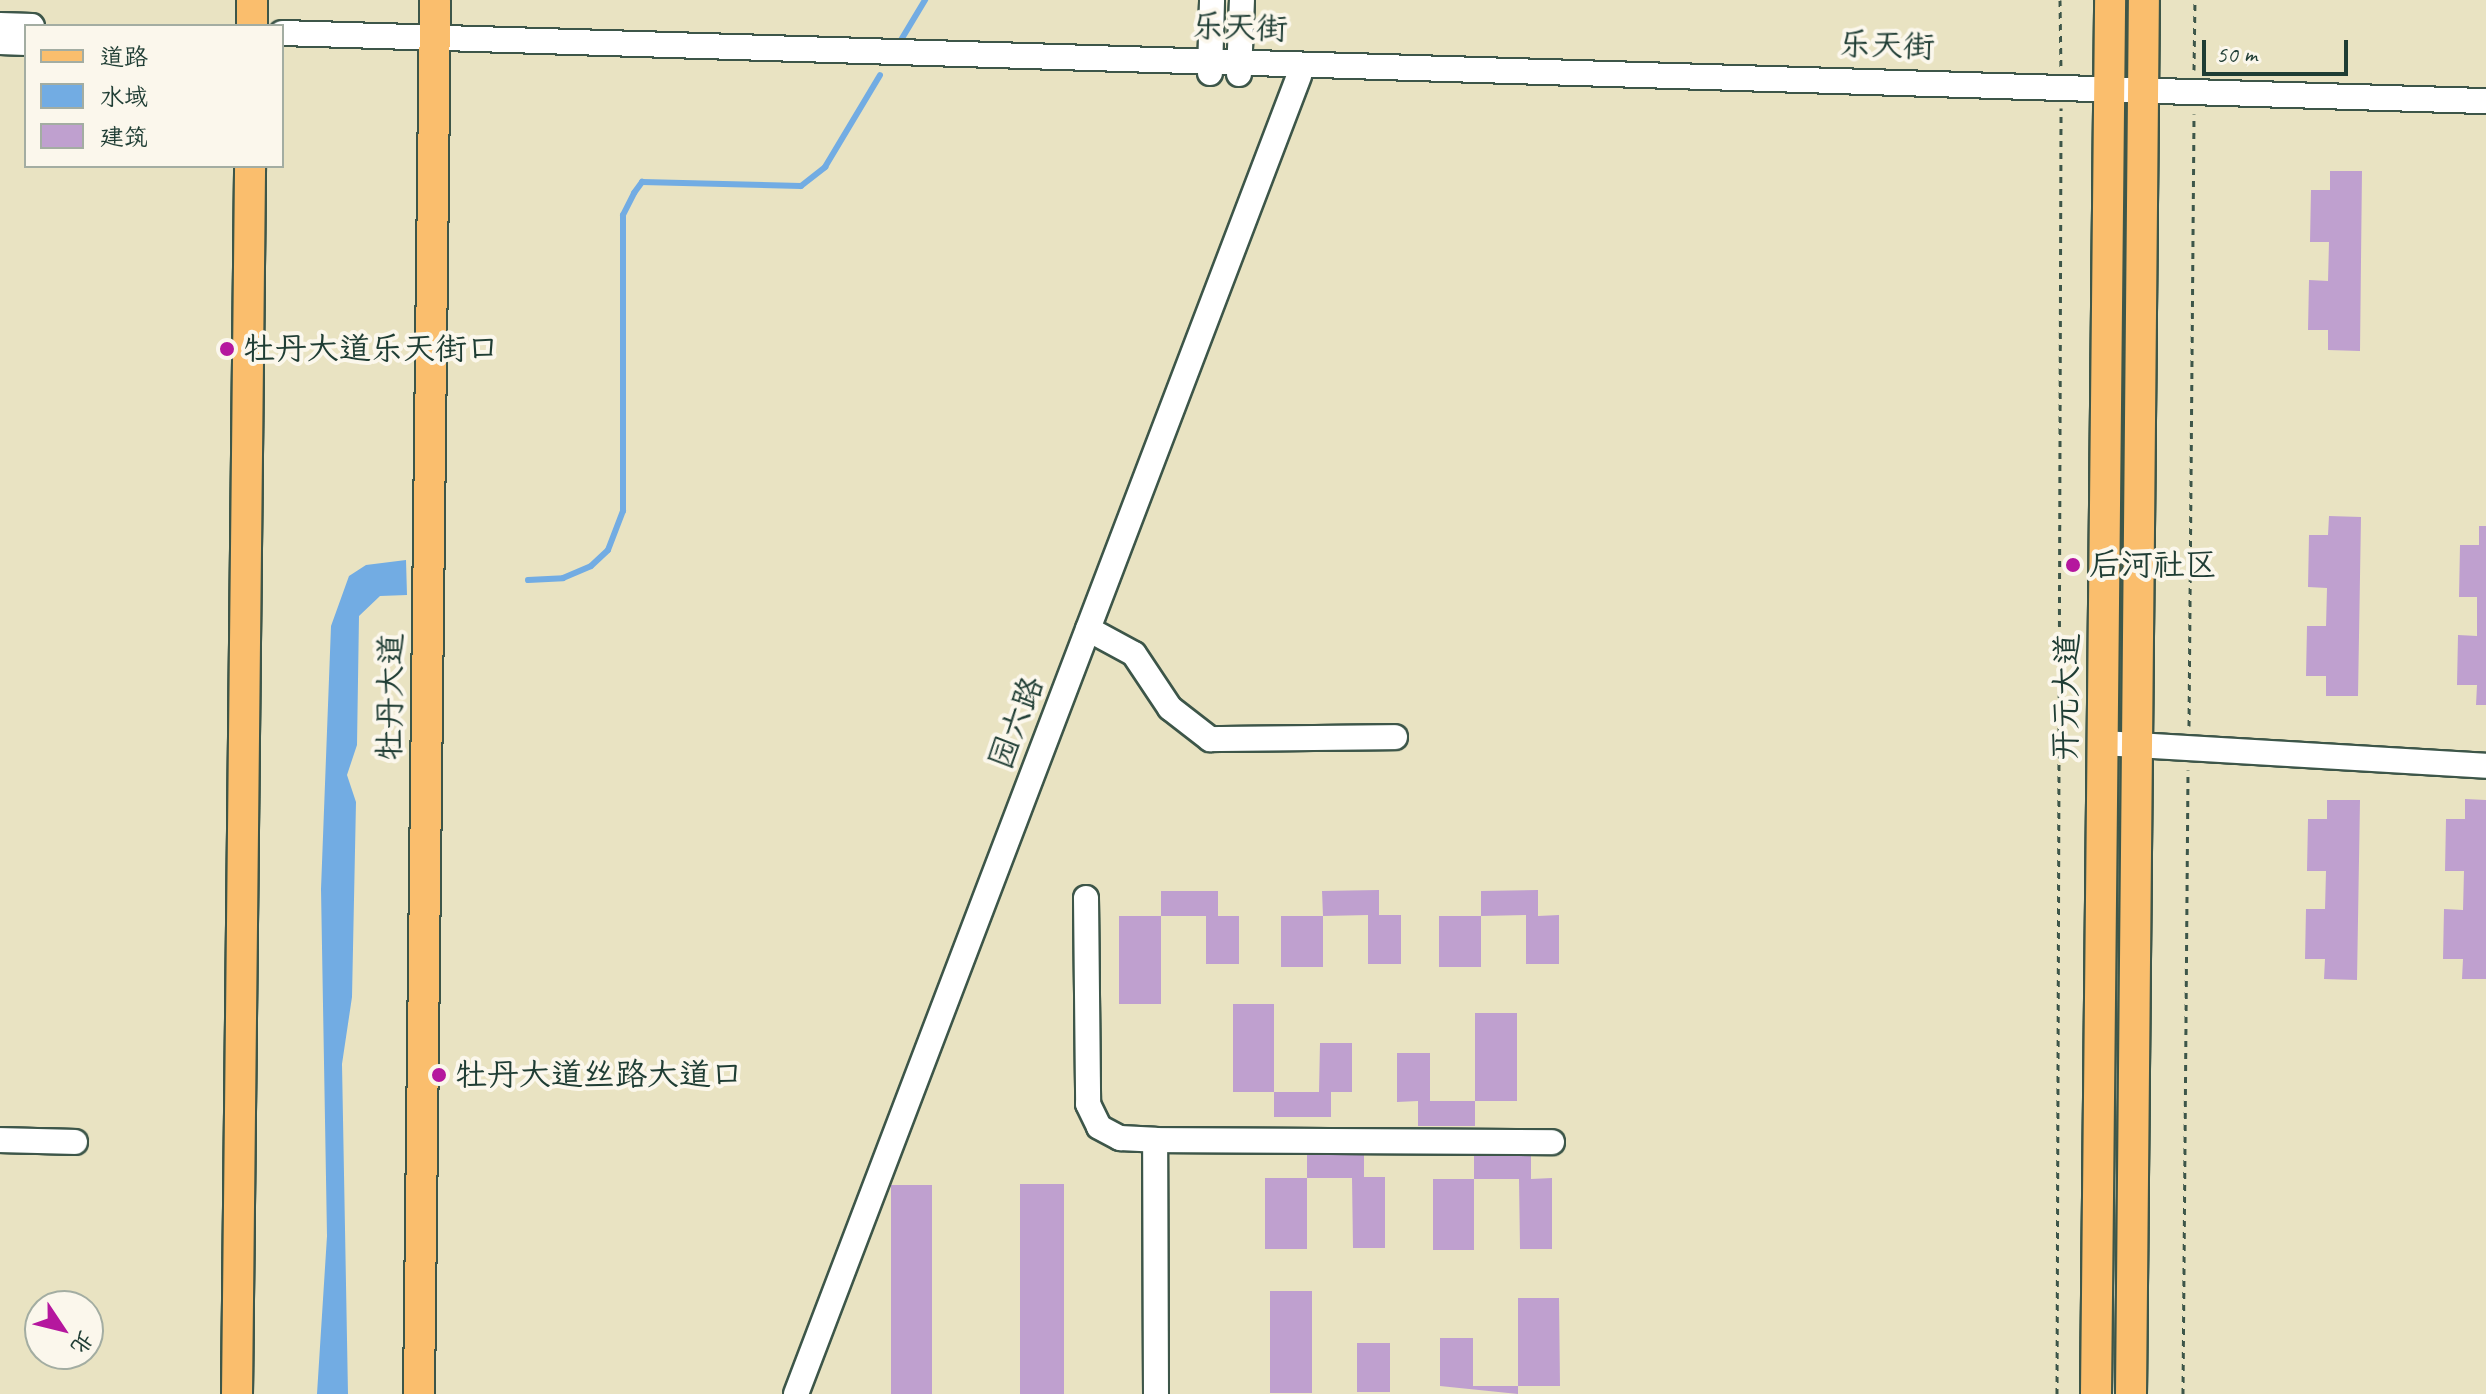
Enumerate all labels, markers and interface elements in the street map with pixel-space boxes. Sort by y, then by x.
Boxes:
street label: 乐天街 [1191,7,1289,49]
legend [24,24,284,168]
scale bar [2206,24,2352,74]
street label: 乐天街 [1838,25,1936,67]
text: 50 m [2216,39,2257,69]
text: 道路 [100,42,148,72]
text: 水域 [100,82,148,112]
text: 建筑 [100,122,148,152]
place label: 牡丹大道乐天街口 [243,330,499,368]
marker: 牡丹大道乐天街口 [218,340,236,358]
place label: 后河社区 [2089,546,2217,584]
marker: 后河社区 [2064,556,2082,574]
street label: 牡丹大道 [371,633,411,761]
street label: 开元大道 [2047,633,2087,761]
street label: 园六路 [982,671,1052,775]
place label: 牡丹大道丝路大道口 [455,1056,743,1094]
marker: 牡丹大道丝路大道口 [430,1066,448,1084]
north arrow [24,1290,104,1370]
text: 北 [64,1326,100,1360]

